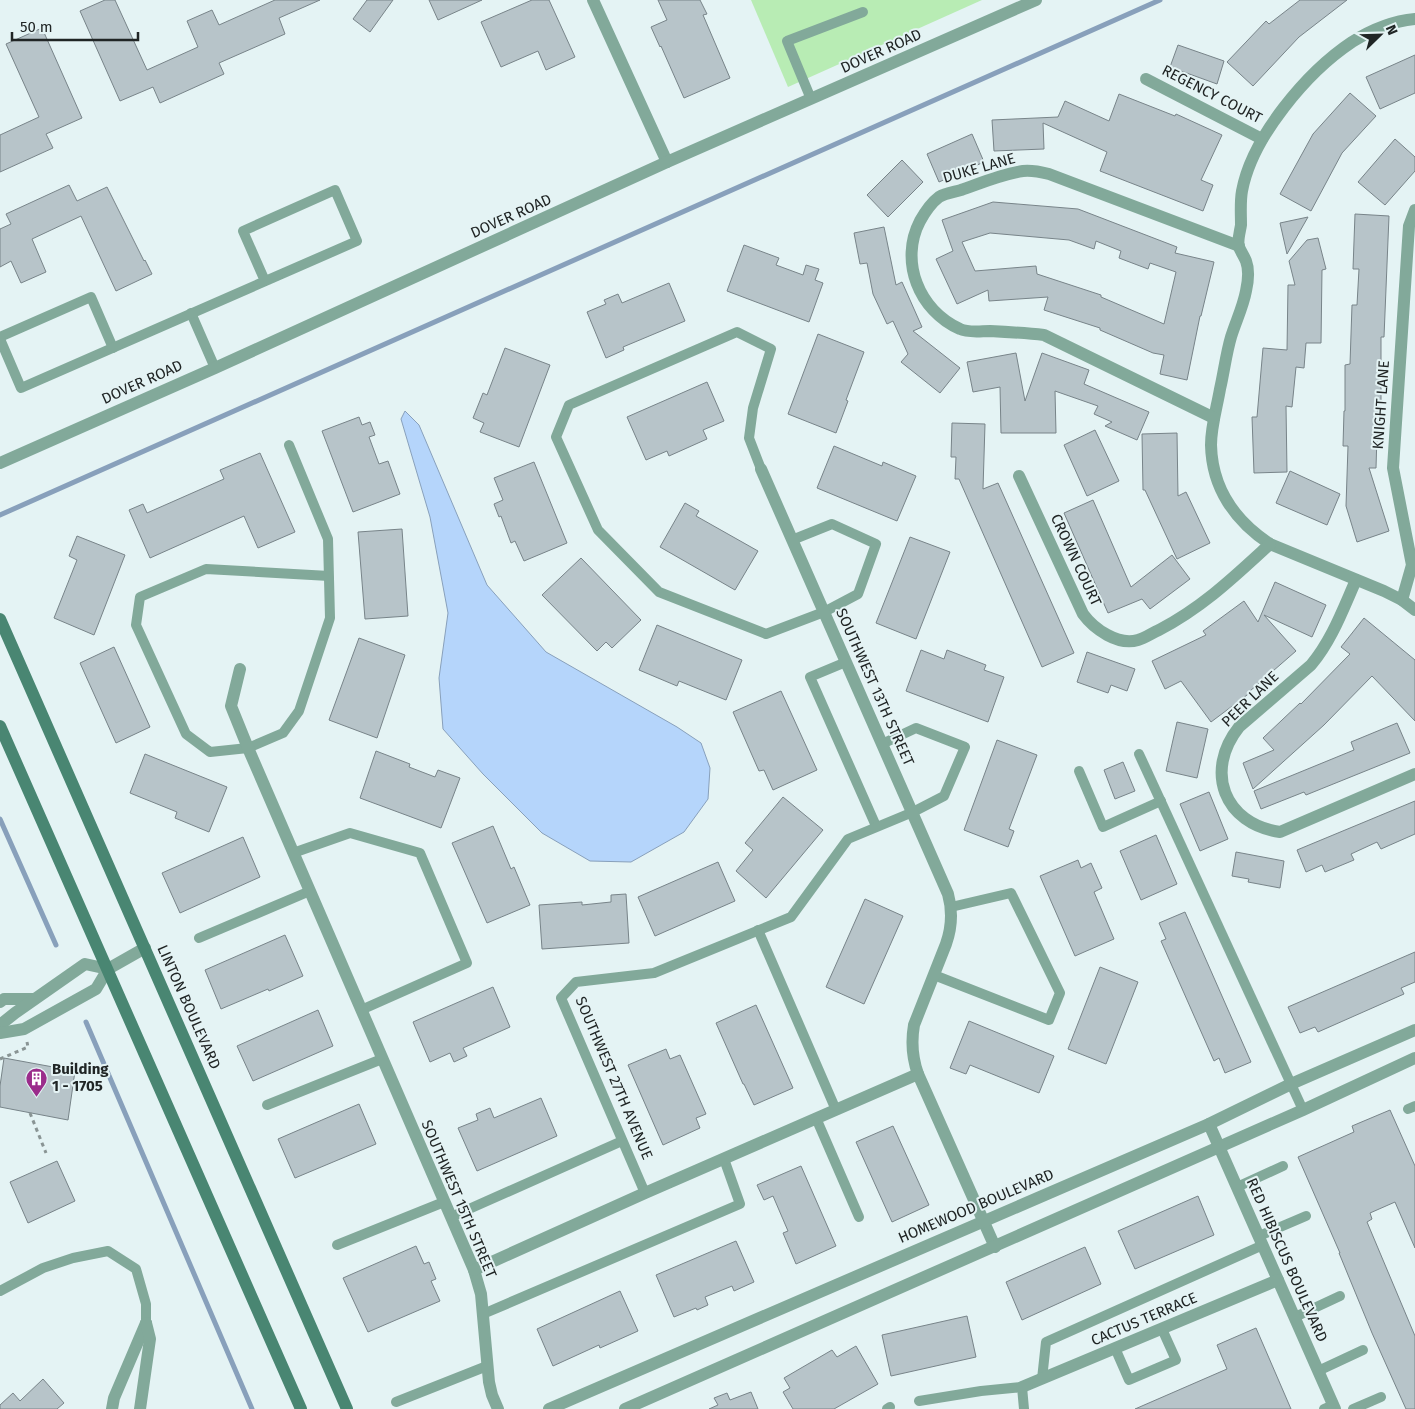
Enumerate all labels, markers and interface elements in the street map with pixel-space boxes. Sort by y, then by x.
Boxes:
scale bar [12,10,139,42]
north arrow [1355,10,1405,60]
text: 50 m [20,18,53,36]
text: N [1382,23,1401,38]
street label: DOVER ROAD [838,25,924,77]
street label: REGENCY COURT [1159,61,1265,127]
street label: DUKE LANE [941,149,1017,187]
street label: DOVER ROAD [468,190,554,242]
street label: DOVER ROAD [99,356,185,408]
street label: KNIGHT LANE [1369,360,1393,450]
street label: CROWN COURT [1047,511,1105,609]
street label: SOUTHWEST 13TH STREET [832,606,918,769]
street label: PEER LANE [1218,667,1282,731]
street label: LINTON BOULEVARD [153,942,225,1072]
street label: SOUTHWEST 27TH AVENUE [572,994,656,1162]
place label: Building 1 - 1705 [52,1060,109,1095]
building icon: Building 1 - 1705 [24,1066,48,1097]
street label: SOUTHWEST 15TH STREET [417,1117,501,1281]
street label: HOMEWOOD BOULEVARD [895,1165,1057,1247]
street label: RED HIBISCUS BOULEVARD [1243,1175,1331,1345]
street label: CACTUS TERRACE [1088,1289,1200,1349]

